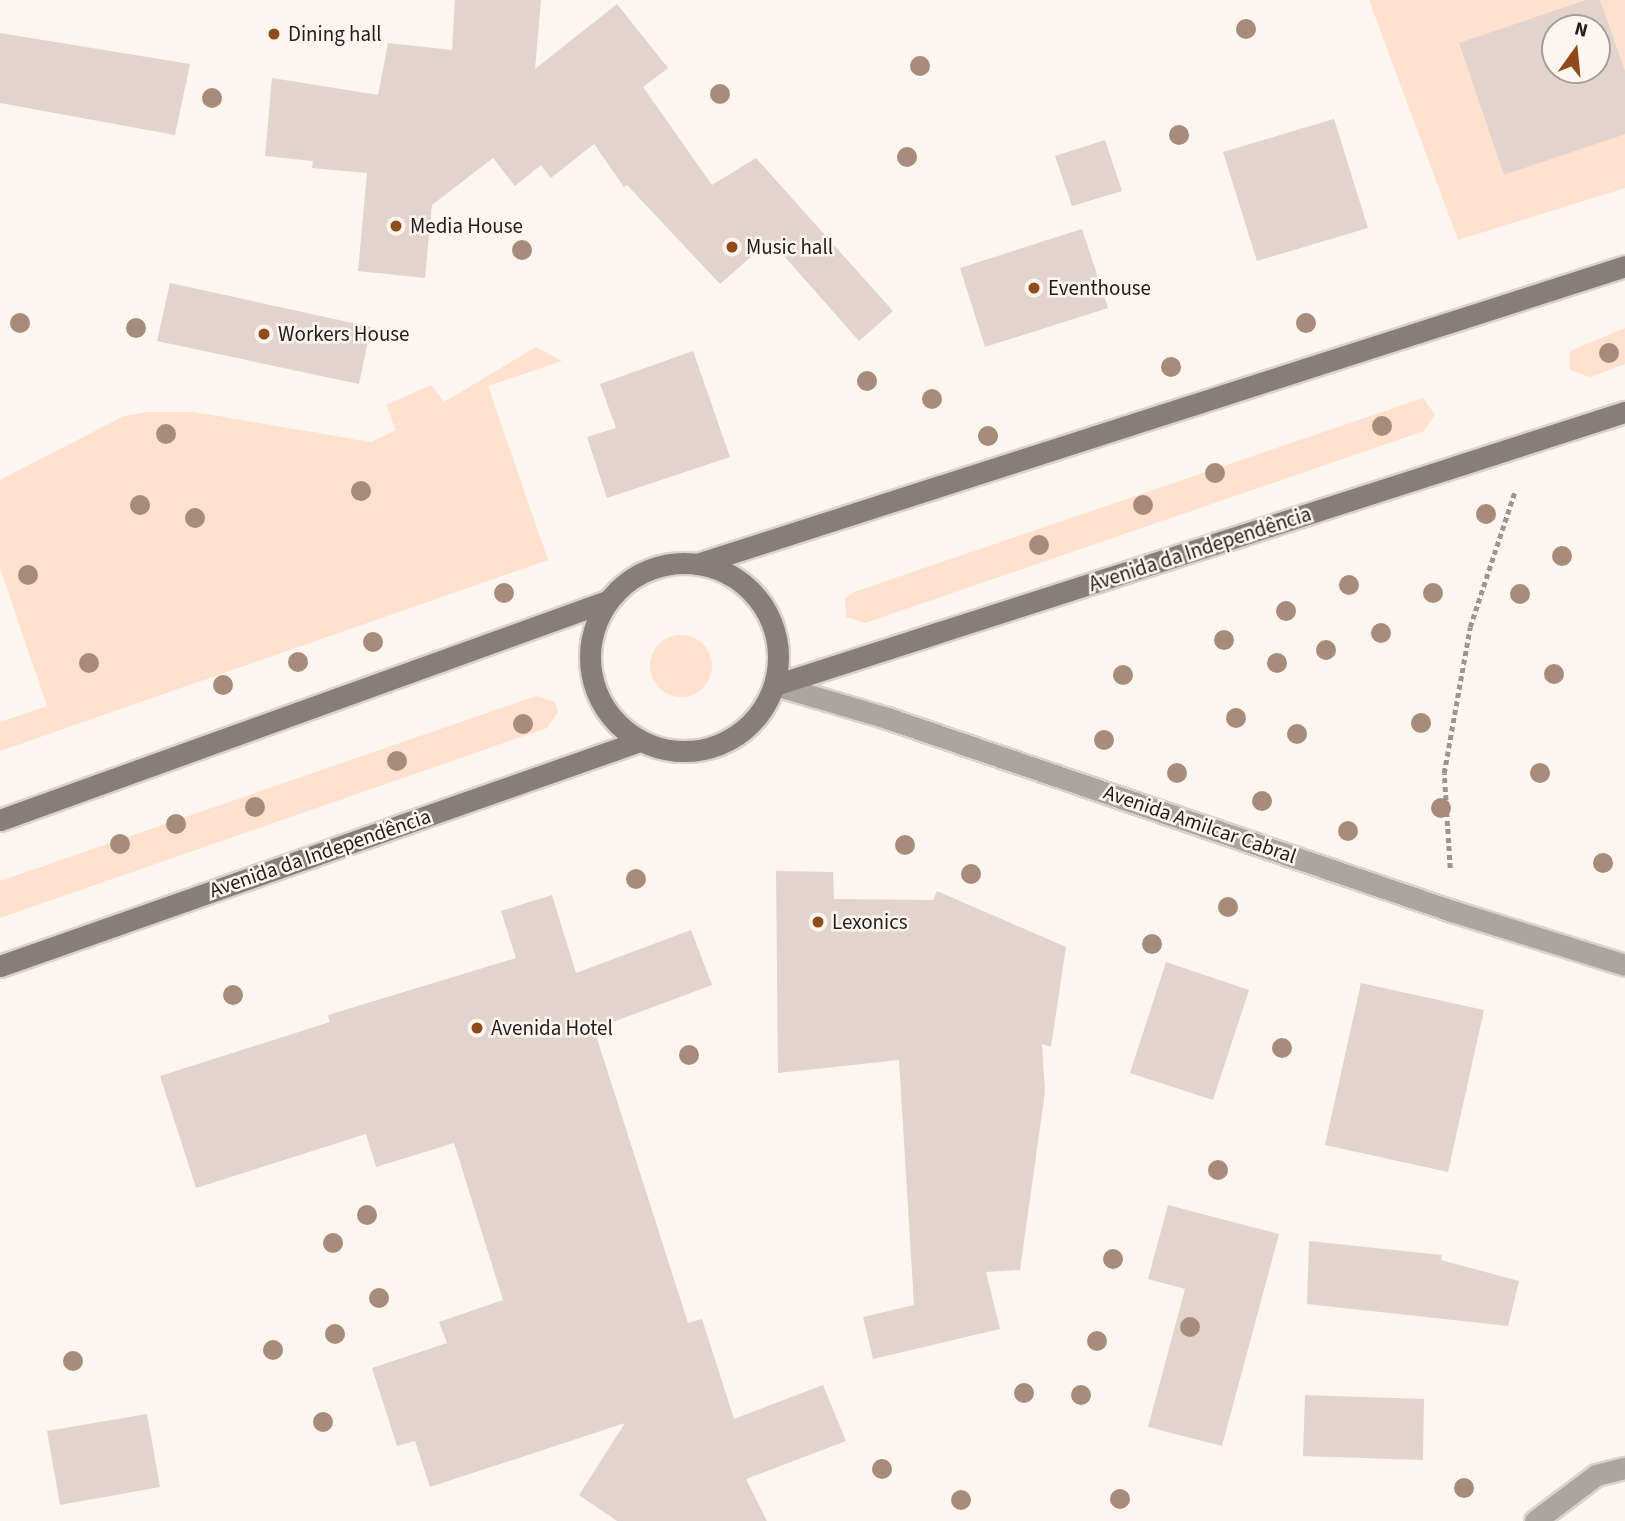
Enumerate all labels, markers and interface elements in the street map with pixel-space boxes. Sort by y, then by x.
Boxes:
north arrow [1541,14,1611,84]
text: N [1571,15,1591,45]
place label: Dining hall [288,21,382,47]
marker: Dining hall [266,26,282,42]
place label: Media House [410,213,523,239]
marker: Media House [388,218,404,234]
place label: Music hall [746,234,833,260]
marker: Music hall [724,239,740,255]
place label: Eventhouse [1048,275,1151,301]
marker: Eventhouse [1026,280,1042,296]
place label: Workers House [278,321,410,347]
marker: Workers House [256,326,272,342]
street label: Avenida da Independência [1086,501,1314,597]
street label: Avenida Amilcar Cabral [1100,779,1300,869]
street label: Avenida da Independência [206,803,434,903]
place label: Lexonics [832,909,908,935]
marker: Lexonics [810,914,826,930]
place label: Avenida Hotel [491,1015,613,1041]
marker: Avenida Hotel [469,1020,485,1036]

